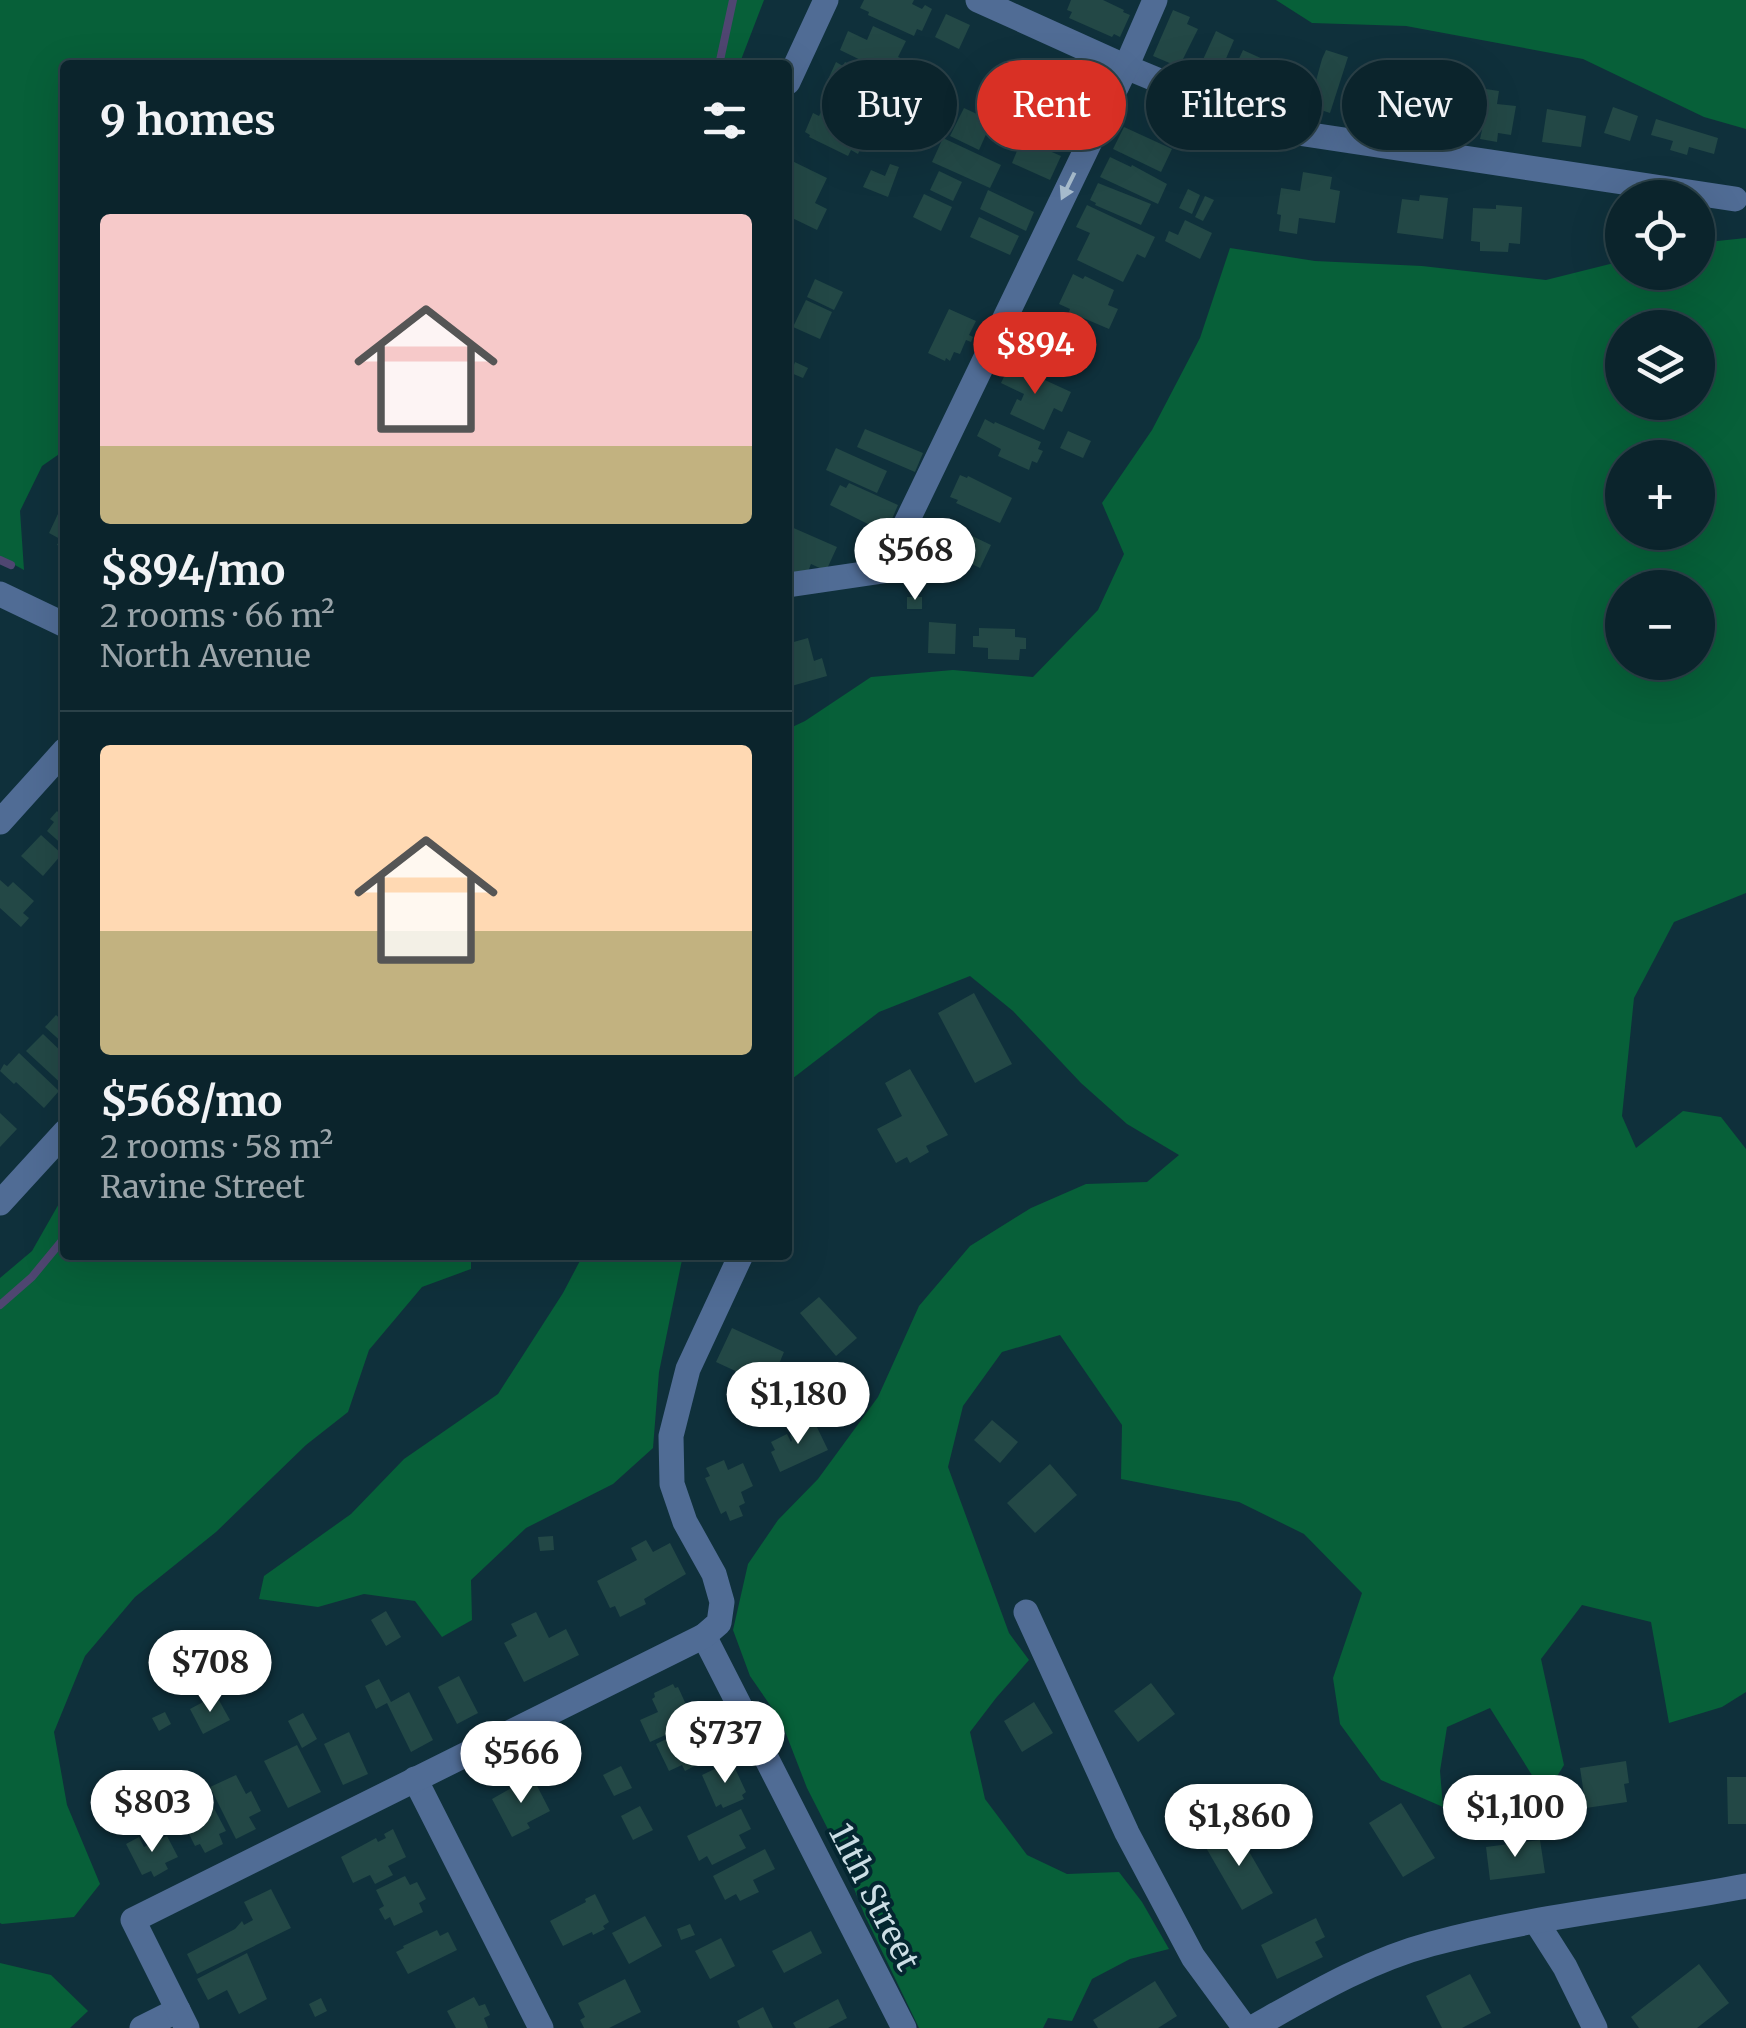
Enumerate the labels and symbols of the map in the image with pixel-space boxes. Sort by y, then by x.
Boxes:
one-way arrow [1060,172,1077,201]
pin: $894 [976,312,1094,397]
pin: $568 [856,518,974,603]
pin: $1,180 [717,1362,879,1447]
pin: $708 [151,1630,269,1715]
pin: $737 [666,1701,784,1786]
pin: $566 [462,1721,580,1806]
pin: $803 [93,1770,211,1855]
pin: $1,100 [1434,1775,1596,1860]
pin: $1,860 [1158,1784,1320,1869]
street label: 11th Street [820,1817,928,1978]

